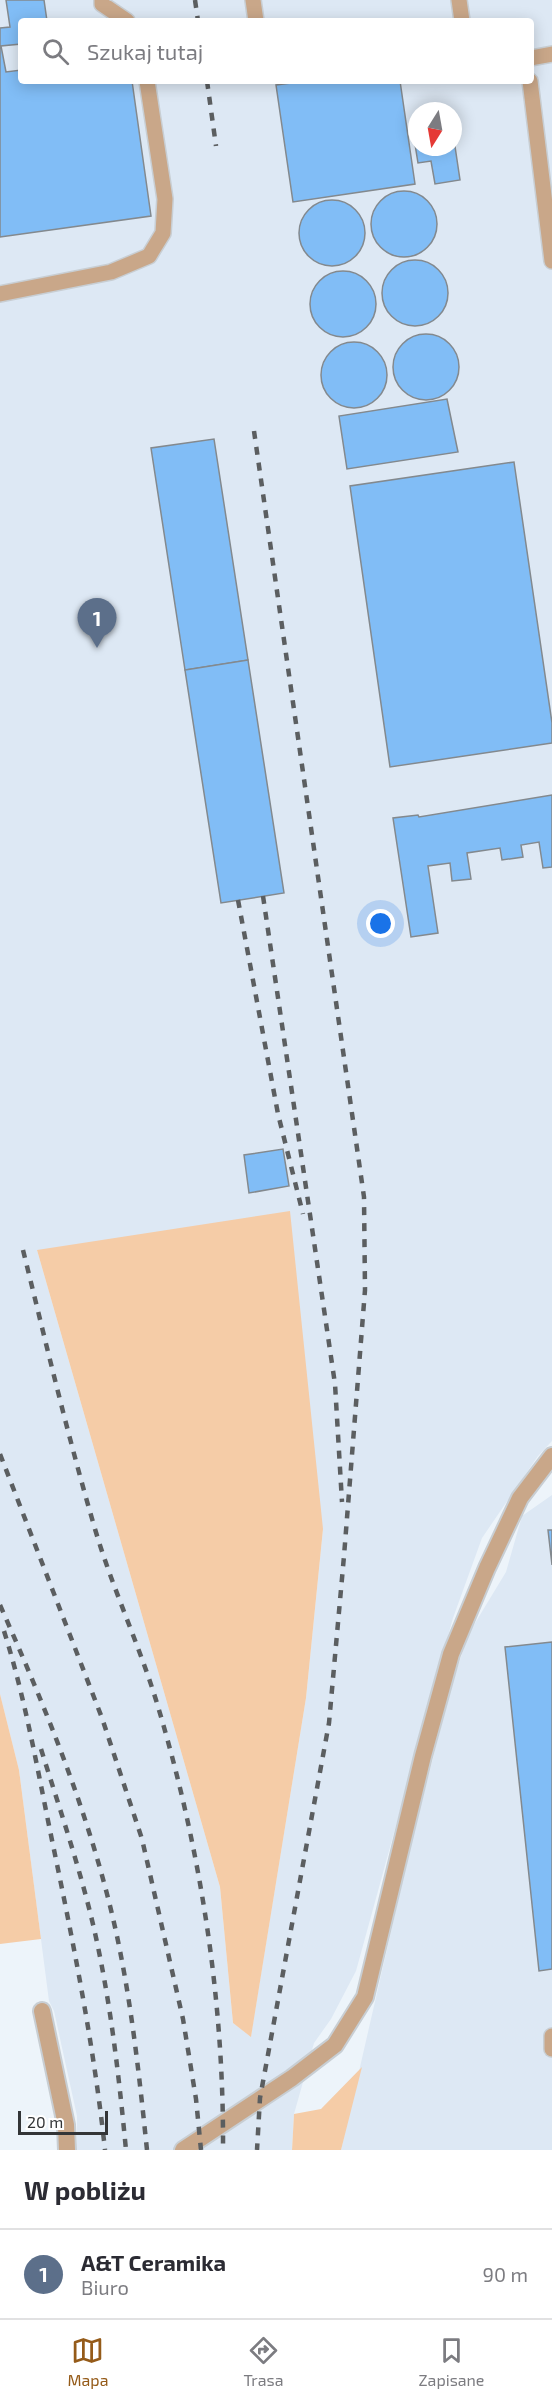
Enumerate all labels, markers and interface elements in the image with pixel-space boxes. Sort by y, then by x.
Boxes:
search box [18,18,534,84]
icon: search [39,35,72,68]
text: Szukaj tutaj [87,38,203,64]
north arrow [408,102,462,156]
pin: 1 [78,598,116,648]
your location [366,909,395,938]
scale bar [18,2108,108,2136]
text: 20 m [27,2112,63,2131]
text: W pobliżu [24,2174,146,2205]
text: A&T Ceramika [81,2249,226,2275]
text: 1 [39,2262,48,2286]
text: 90 m [483,2262,528,2286]
text: Biuro [81,2275,129,2299]
tab: Mapa [68,2334,108,2389]
tab: Trasa [244,2334,283,2389]
tab: Zapisane [419,2334,484,2389]

